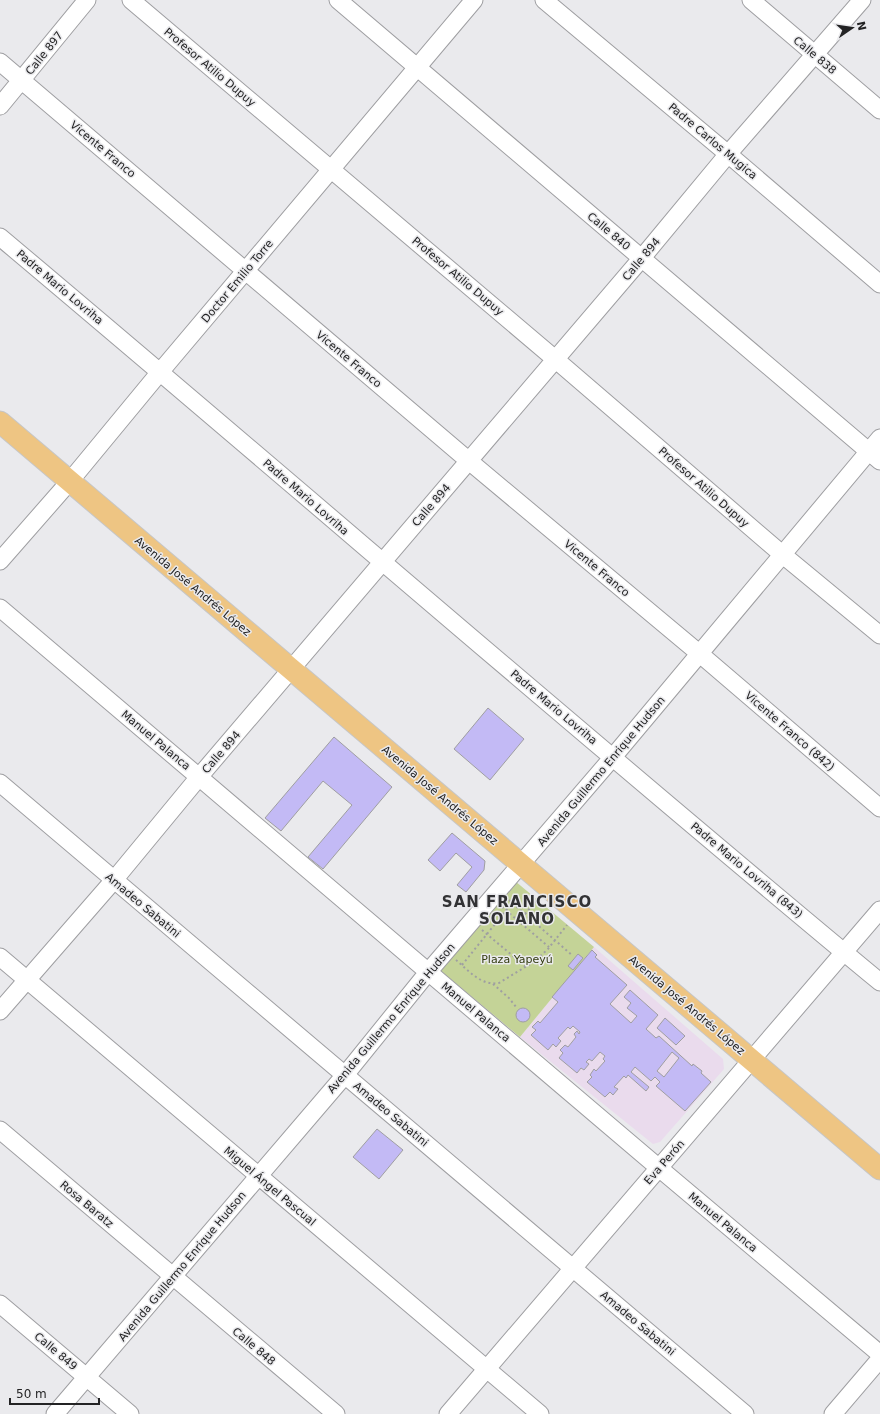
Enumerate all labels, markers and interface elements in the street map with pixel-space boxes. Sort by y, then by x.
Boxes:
north arrow [832,8,872,48]
text: N [854,20,869,32]
street label: Profesor Atilio Dupuy [161,25,258,110]
street label: Calle 897 [23,29,66,78]
street label: Calle 838 [791,34,839,77]
street label: Padre Carlos Mugica [666,101,760,182]
street label: Vicente Franco [67,118,138,181]
street label: Calle 840 [585,210,633,253]
street label: Profesor Atilio Dupuy [409,234,506,319]
street label: Calle 894 [620,235,663,283]
street label: Doctor Emilio Torre [199,237,276,325]
street label: Padre Mario Lovriha [14,247,106,327]
street label: Vicente Franco [313,328,384,391]
street label: Profesor Atilio Dupuy [656,445,752,530]
street label: Padre Mario Lovriha [260,457,351,538]
street label: Calle 894 [409,482,453,529]
street label: Avenida José Andrés López [132,534,253,639]
street label: Vicente Franco [561,537,632,600]
street label: Padre Mario Lovriha [508,667,600,747]
street label: Vicente Franco (842) [742,689,837,774]
street label: Avenida Guillermo Enrique Hudson [535,694,668,849]
street label: Manuel Palanca [119,708,193,773]
street label: Calle 894 [199,729,243,776]
street label: Avenida José Andrés López [379,743,500,848]
street label: Padre Mario Lovriha (843) [688,820,805,921]
street label: Amadeo Sabatini [103,870,183,941]
district label: SAN FRANCISCO SOLANO [442,893,592,928]
street label: Avenida Guillermo Enrique Hudson [325,941,458,1096]
park label: Plaza Yapeyú [481,953,553,966]
street label: Avenida José Andrés López [626,953,747,1058]
street label: Manuel Palanca [439,980,513,1045]
street label: Amadeo Sabatini [351,1079,431,1150]
street label: Eva Perón [642,1137,687,1187]
street label: Miguel Ángel Pascual [221,1144,318,1229]
street label: Rosa Baratz [57,1178,116,1231]
street label: Avenida Guillermo Enrique Hudson [116,1189,249,1344]
street label: Manuel Palanca [686,1190,760,1255]
street label: Amadeo Sabatini [598,1288,678,1359]
street label: Calle 848 [230,1325,278,1368]
street label: Calle 849 [32,1330,80,1373]
scale bar [10,1380,99,1406]
text: 50 m [16,1387,47,1401]

